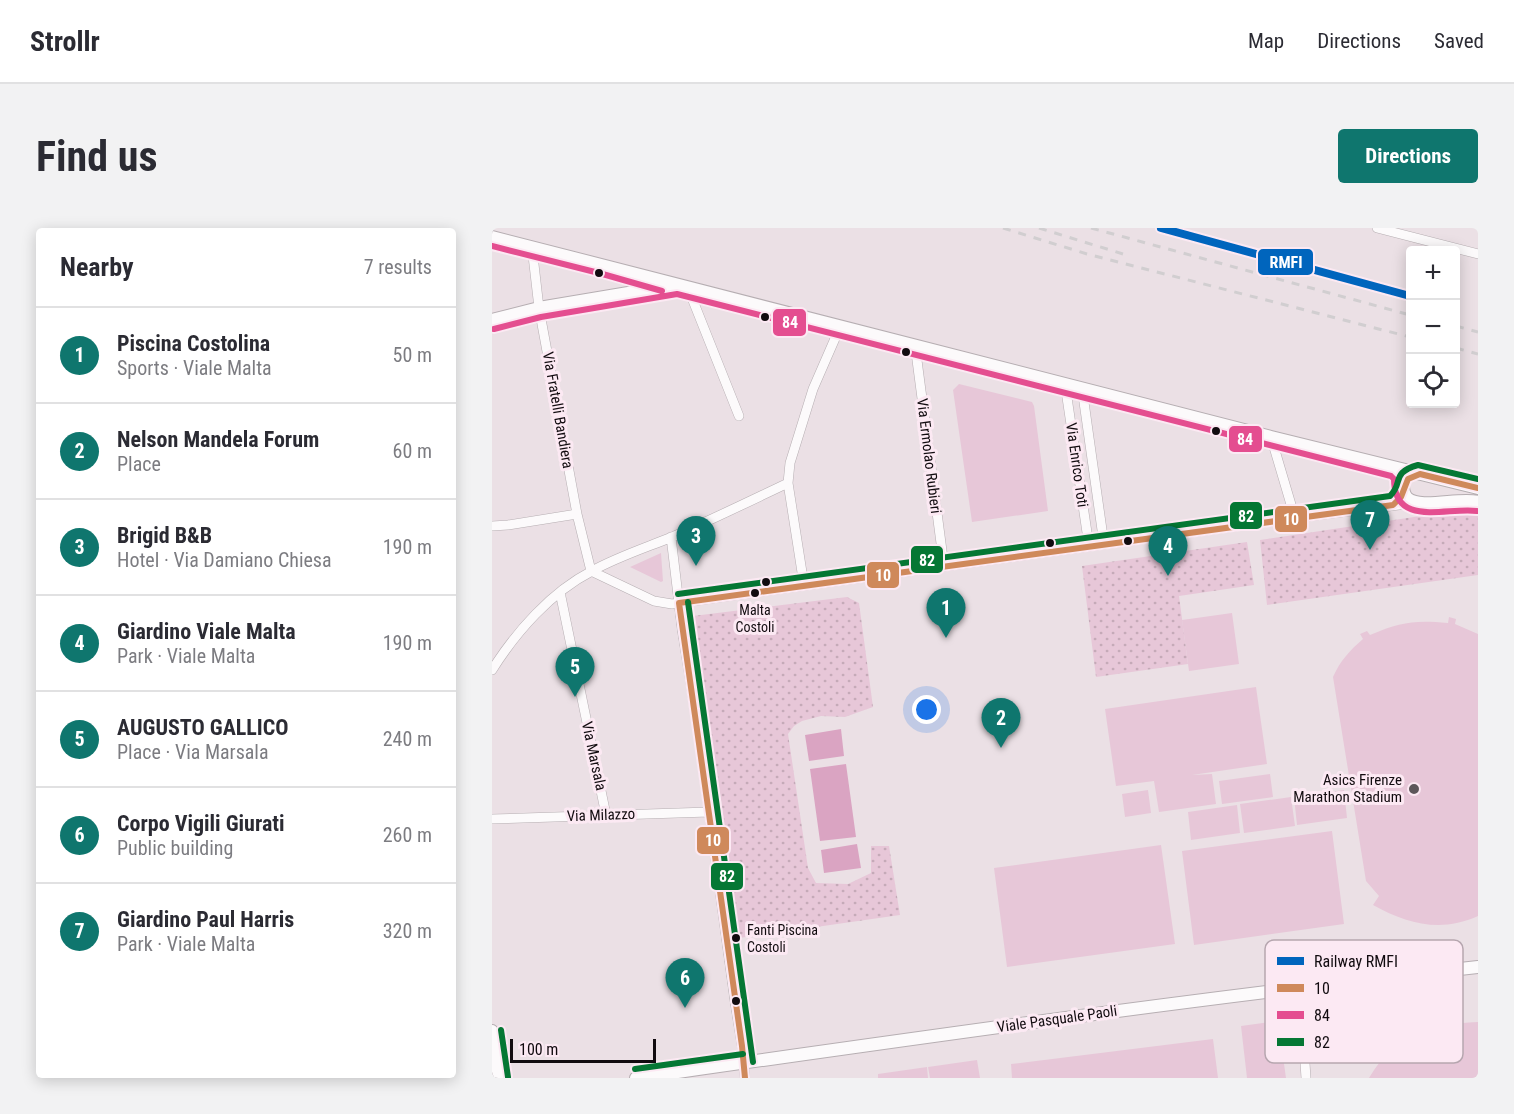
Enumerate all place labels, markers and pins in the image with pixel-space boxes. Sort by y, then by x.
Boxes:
unlabelled marker [593,267,605,279]
unlabelled marker [759,311,771,323]
unlabelled marker [900,346,912,358]
unlabelled marker [1210,425,1222,437]
pin: 7 [1350,500,1390,550]
pin: 3 [676,516,716,566]
pin: 4 [1148,526,1188,576]
unlabelled marker [1122,535,1134,547]
unlabelled marker [1044,537,1056,549]
unlabelled marker [760,576,772,588]
marker: Malta Costoli [749,587,761,599]
pin: 1 [926,588,966,638]
place label: Malta Costoli [736,602,774,635]
pin: 5 [556,648,595,697]
pin: 2 [982,698,1020,748]
place label: Asics Firenze Marathon Stadium [1293,771,1402,806]
marker: Asics Firenze Marathon Stadium [1407,782,1421,796]
place label: Fanti Piscina Costoli [747,922,818,955]
marker: Fanti Piscina Costoli [730,932,742,944]
pin: 6 [666,958,704,1008]
unlabelled marker [730,995,742,1007]

